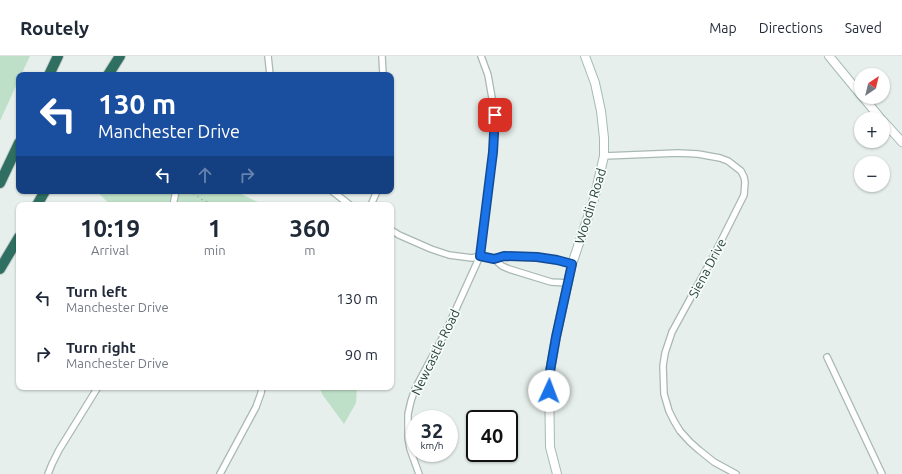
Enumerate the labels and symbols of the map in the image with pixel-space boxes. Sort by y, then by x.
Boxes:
north arrow [854,68,890,104]
pin [478,98,512,132]
street label: Woodin Road [572,167,608,245]
street label: Siena Drive [686,236,728,300]
street label: Newcastle Road [408,307,462,397]
position arrow [528,370,570,412]
speed limit sign: 40 [466,410,518,462]

